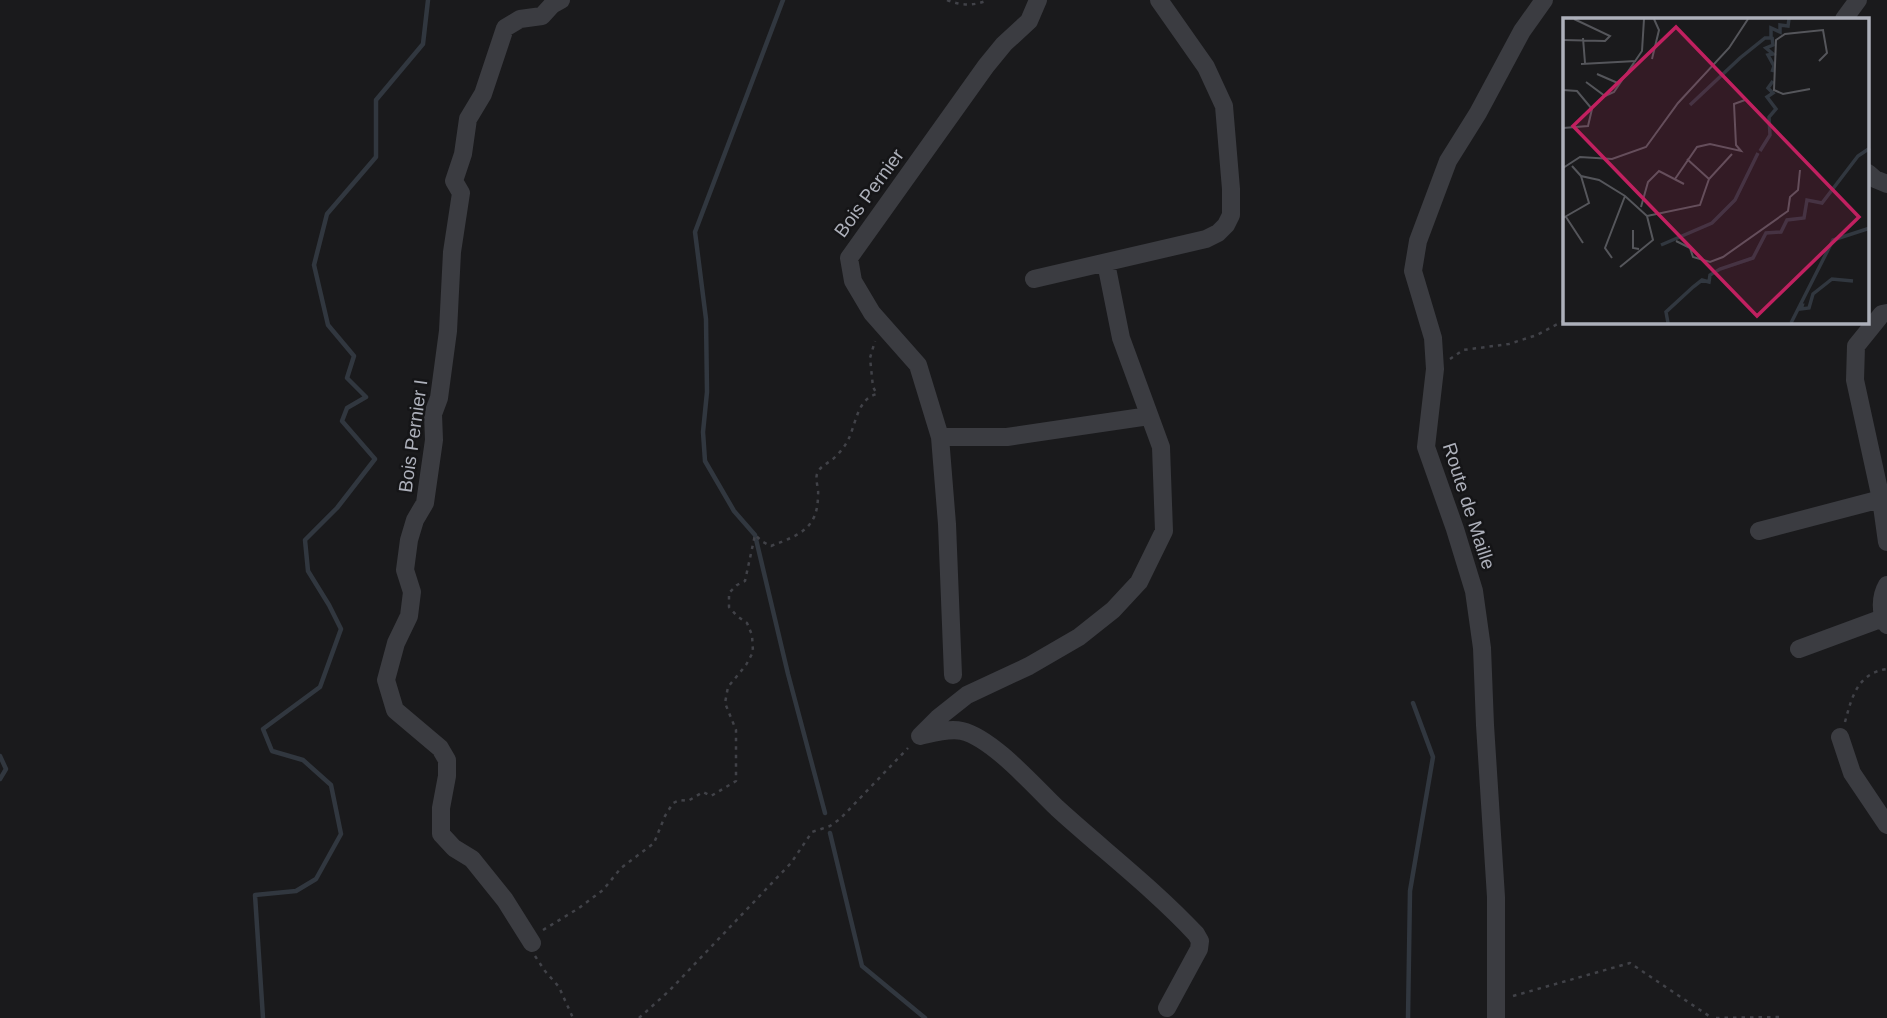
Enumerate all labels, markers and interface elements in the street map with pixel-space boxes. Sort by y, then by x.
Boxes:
inset map [1563,18,1870,324]
street label: Bois Pernier [830,144,908,241]
street label: Bois Pernier I [395,378,431,494]
street label: Route de Maille [1439,440,1499,572]

